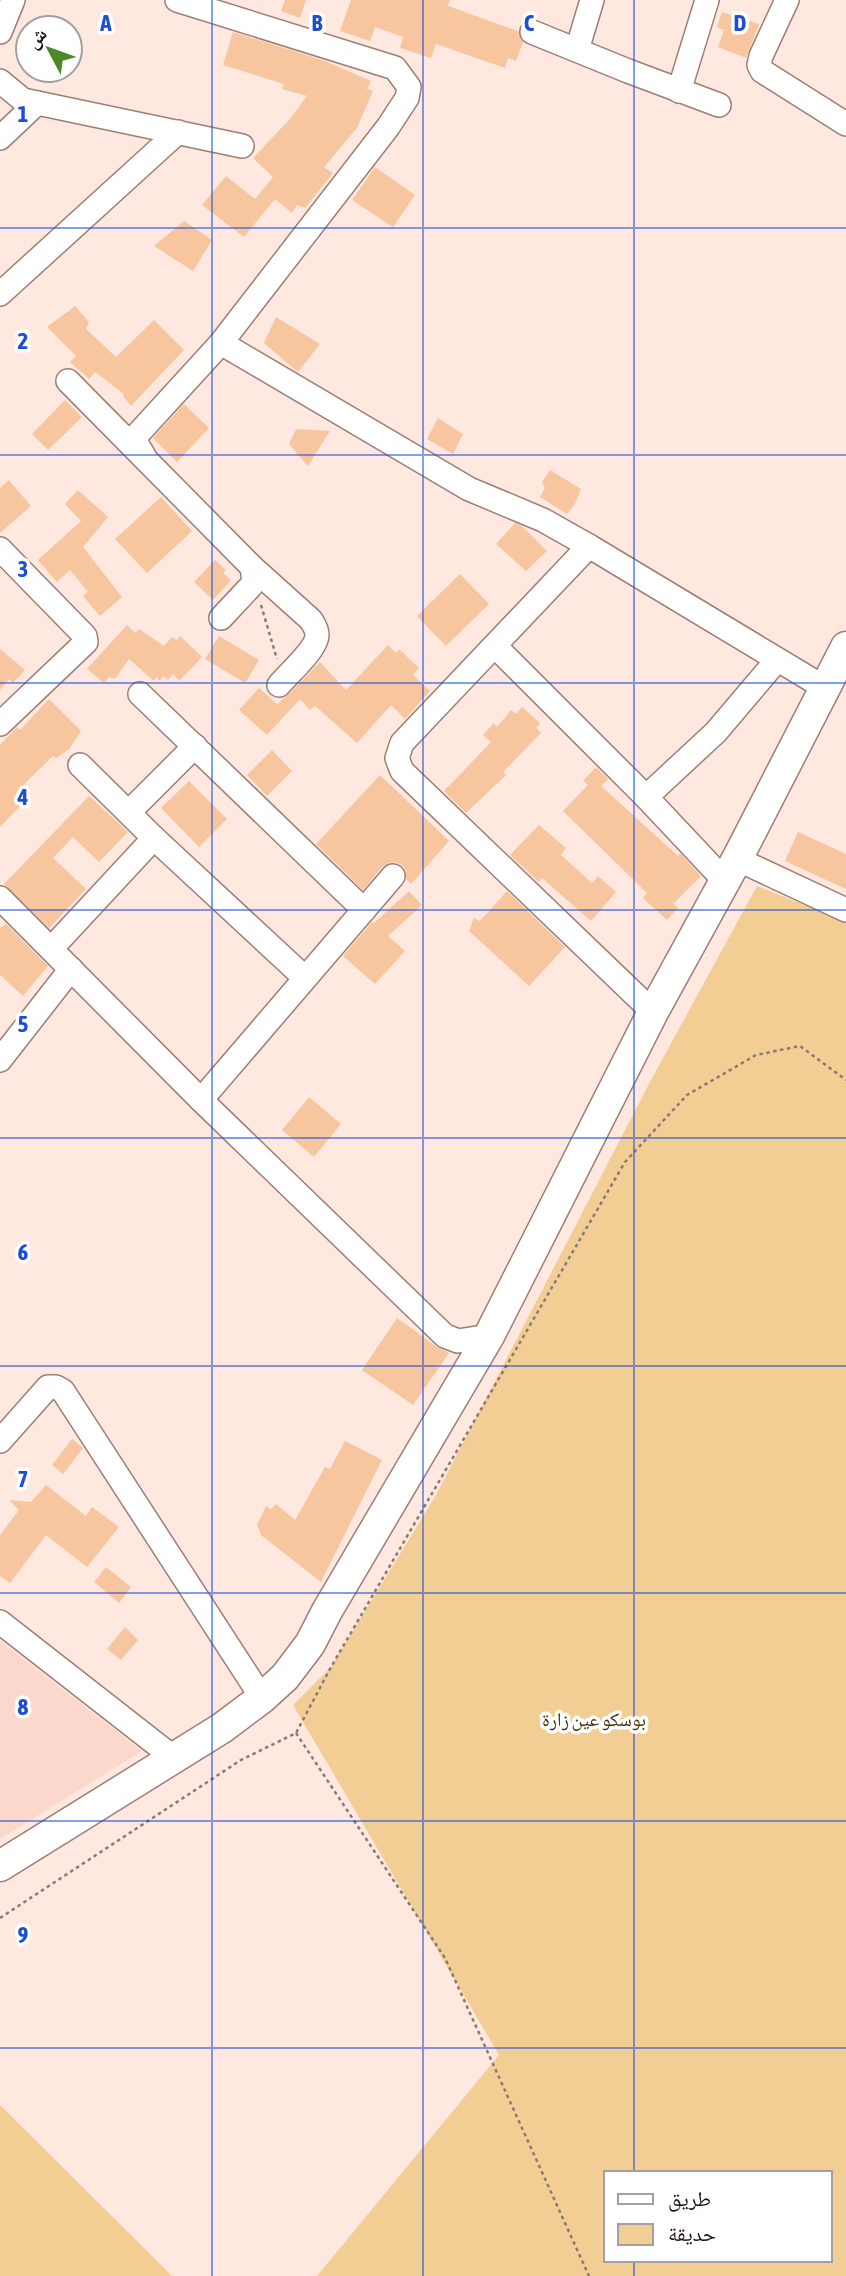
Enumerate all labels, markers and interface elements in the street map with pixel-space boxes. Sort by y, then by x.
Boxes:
text: A [99,10,112,36]
text: B [312,10,323,36]
text: C [524,10,535,36]
text: D [734,10,747,36]
north arrow [14,14,84,84]
text: ش [21,23,52,53]
text: 1 [18,101,29,127]
text: 2 [18,328,28,354]
text: 3 [18,556,28,582]
text: 4 [17,784,29,810]
text: 5 [18,1011,29,1037]
text: 6 [18,1239,29,1265]
text: 7 [18,1466,28,1492]
text: 8 [18,1694,29,1720]
park label: بوسكو عين زارة [542,1708,646,1731]
text: 9 [18,1922,29,1948]
legend [604,2171,832,2262]
text: طريق [668,2186,711,2212]
text: حديقة [668,2221,716,2245]

